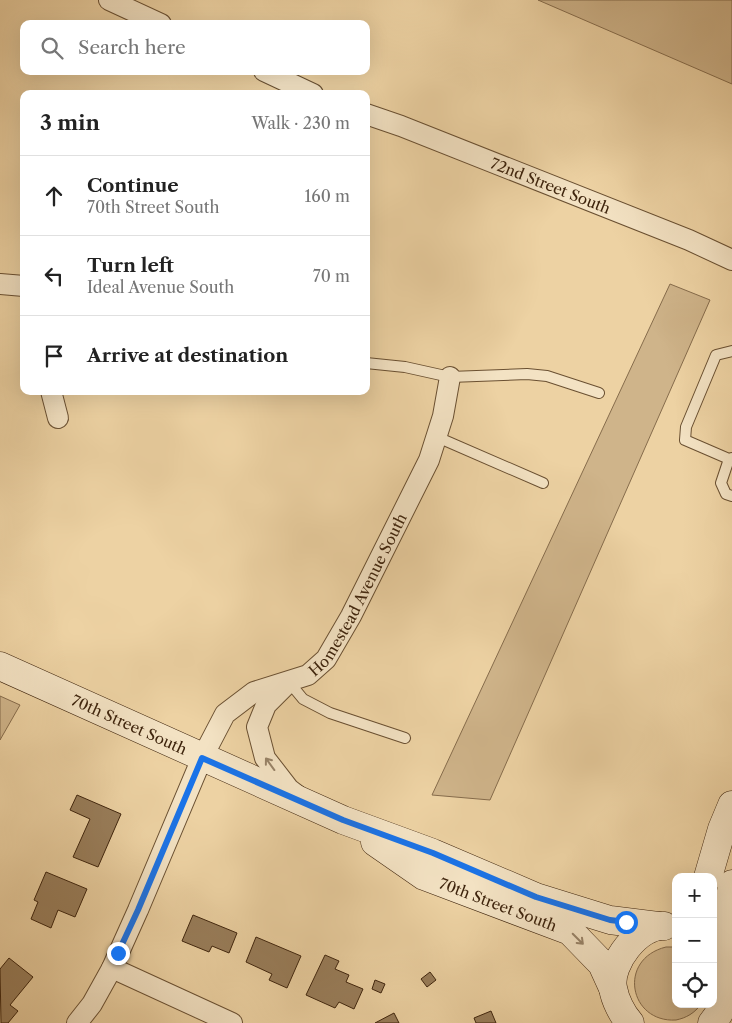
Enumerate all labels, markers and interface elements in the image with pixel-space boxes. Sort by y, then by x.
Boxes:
search box [20,20,370,75]
icon: search [38,34,66,62]
text: Search here [78,36,186,59]
text: 3 min [40,110,100,135]
text: Walk · 230 m [251,113,350,133]
street label: 72nd Street South [488,153,614,218]
text: Continue [87,174,179,197]
icon: ahead [40,182,68,210]
text: 160 m [305,186,350,206]
text: 70th Street South [87,197,220,217]
text: Turn left [87,254,174,277]
icon: left [40,262,68,290]
text: 70 m [313,266,350,286]
text: Ideal Avenue South [87,277,234,297]
icon: arrive [40,342,68,370]
text: Arrive at destination [87,344,288,367]
street label: Homestead Avenue South [304,509,411,680]
street label: 70th Street South [69,690,191,759]
one-way arrow [264,758,275,771]
street label: 70th Street South [437,873,560,935]
map controls [672,873,717,1008]
button: + [672,873,717,918]
route start [615,911,638,934]
button: − [672,918,717,963]
one-way arrow [572,933,584,946]
route end [107,942,130,965]
button: locate [672,963,717,1008]

